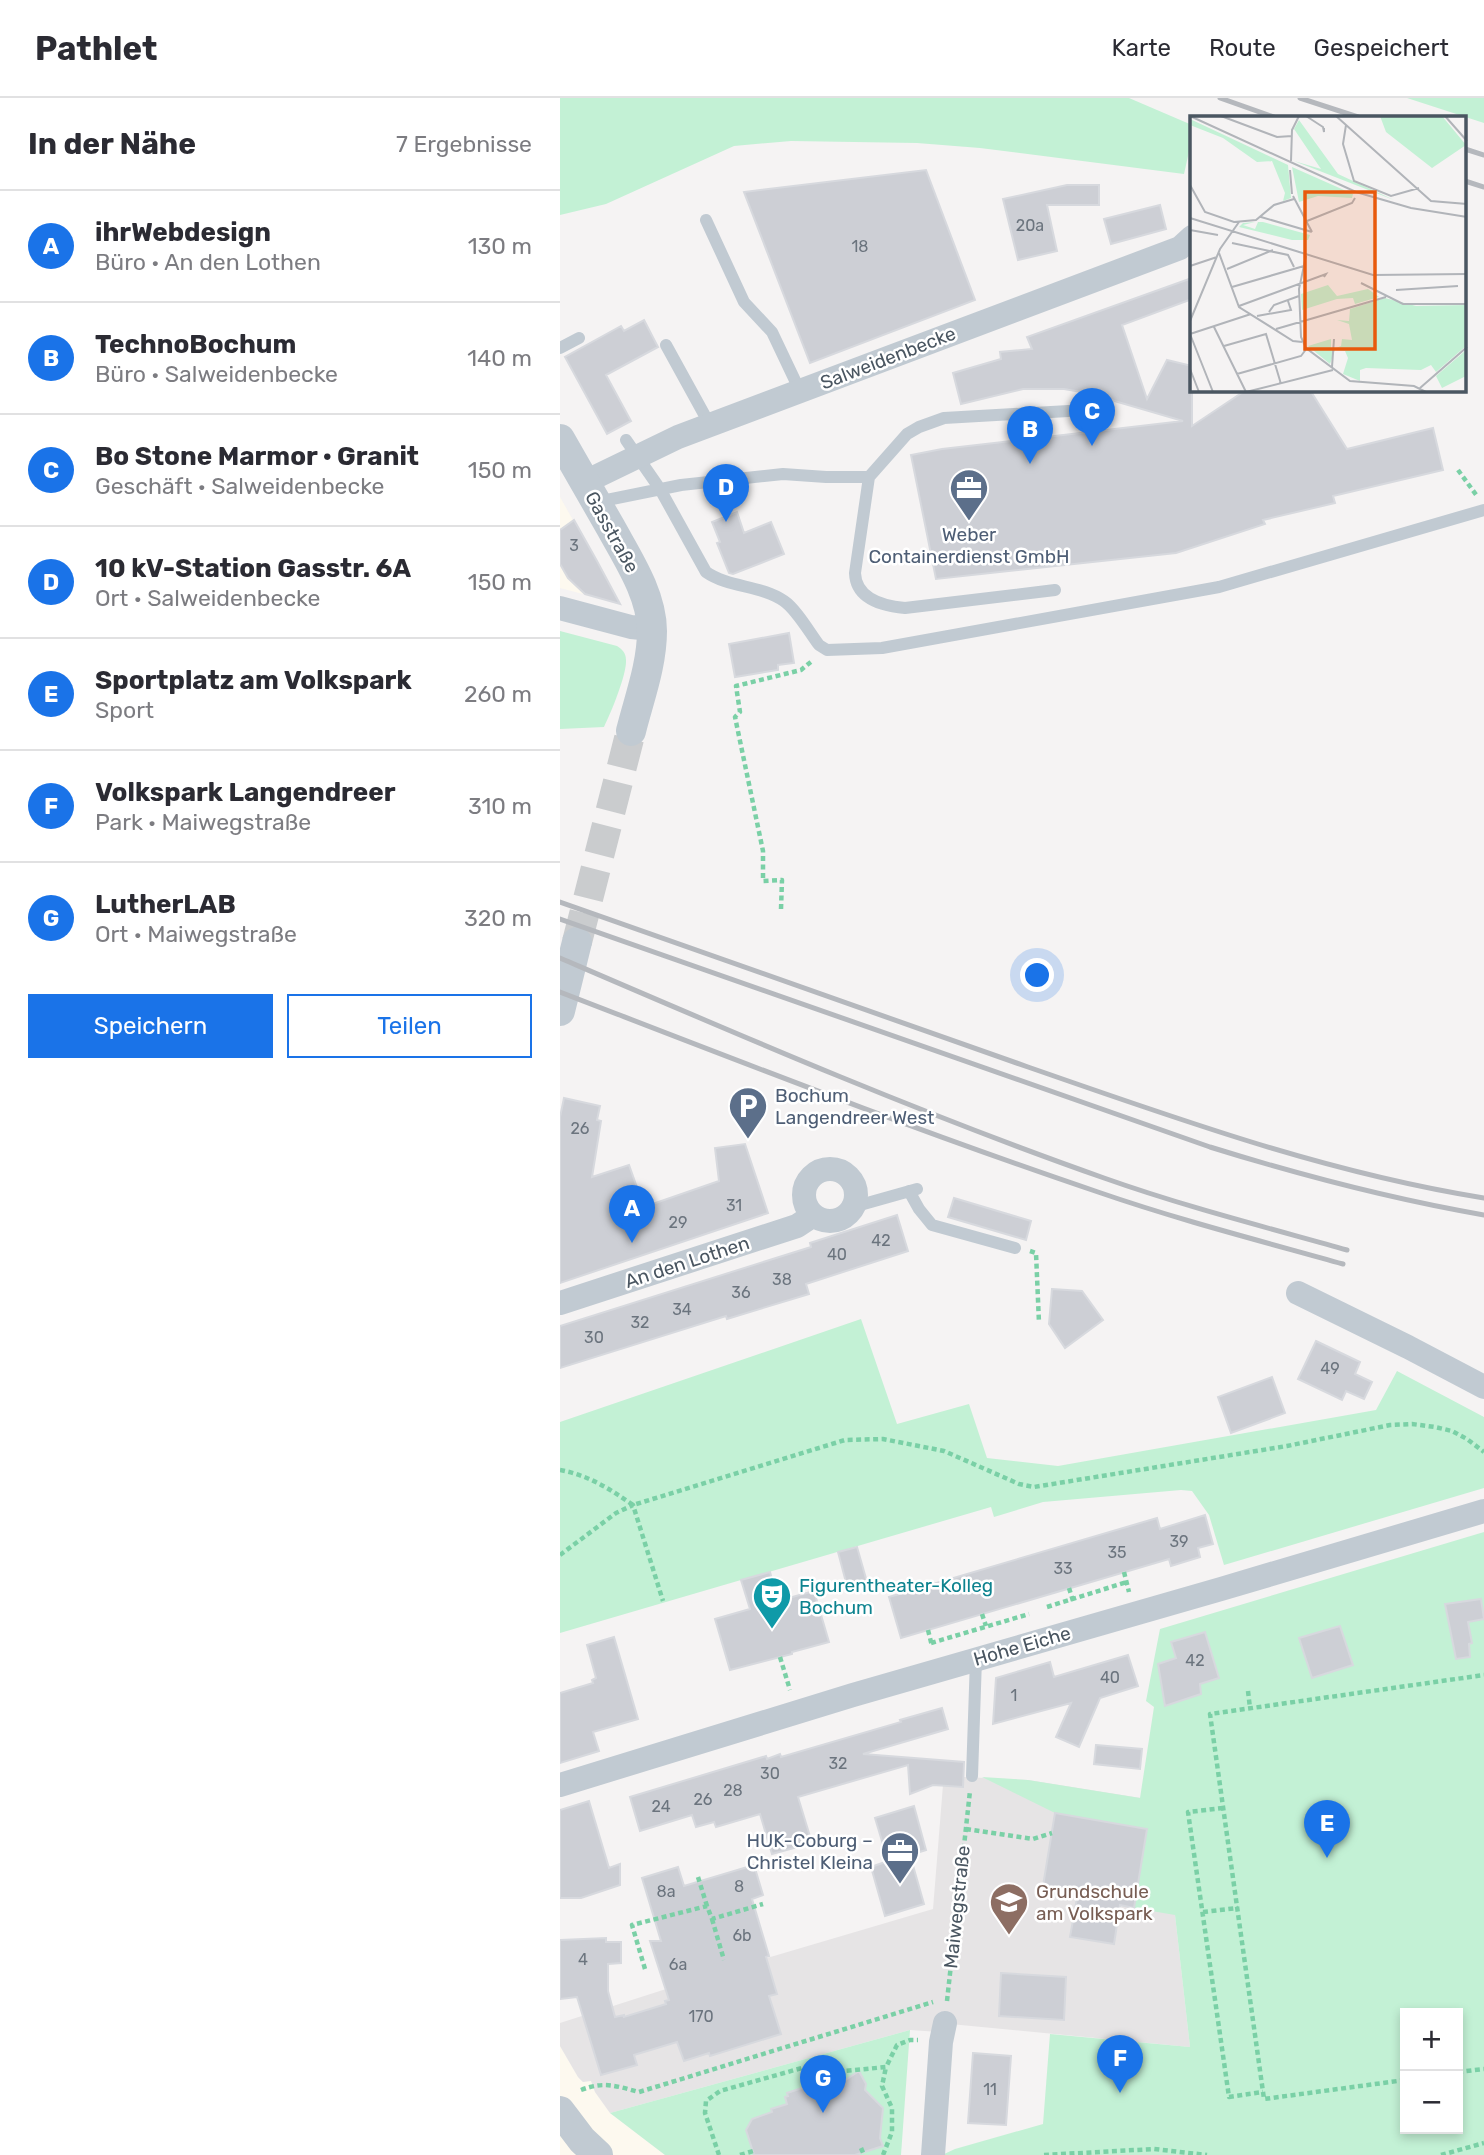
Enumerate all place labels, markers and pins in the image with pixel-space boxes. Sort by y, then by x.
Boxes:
pin: C [1069,388,1115,446]
pin: B [1007,406,1053,464]
pin: D [703,464,749,522]
office icon: Weber Containerdienst GmbH [948,467,990,522]
place label: Weber Containerdienst GmbH [868,523,1070,568]
place label: Bochum Langendreer West [775,1084,935,1129]
parking icon: Bochum Langendreer West [727,1085,769,1140]
pin: A [609,1185,655,1243]
place label: Figurentheater-Kolleg Bochum [799,1574,993,1619]
theatre icon: Figurentheater-Kolleg Bochum [751,1575,793,1630]
pin: E [1304,1800,1350,1858]
place label: HUK-Coburg – Christel Kleina [746,1829,873,1874]
office icon: HUK-Coburg – Christel Kleina [879,1830,921,1885]
place label: Grundschule am Volkspark [1036,1880,1153,1925]
school or university icon: Grundschule am Volkspark [988,1881,1030,1936]
pin: F [1097,2035,1143,2093]
pin: G [800,2055,846,2113]

